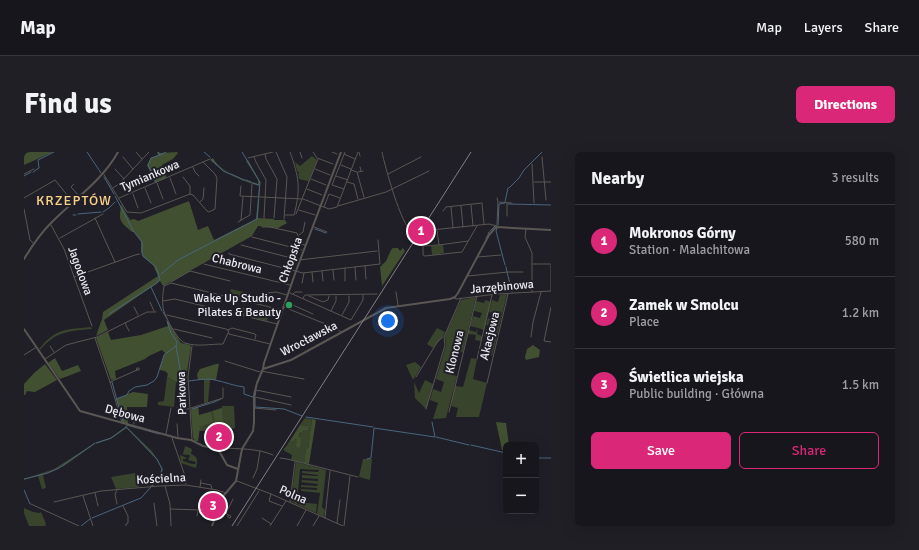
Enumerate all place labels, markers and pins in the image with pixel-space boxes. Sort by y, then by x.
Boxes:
pin: 1 [408,216,434,246]
place label: Wake Up Studio - Pilates & Beauty [194,291,281,320]
marker: Wake Up Studio - Pilates & Beauty [284,300,294,310]
pin: 2 [206,422,232,452]
pin: 3 [200,491,226,521]

